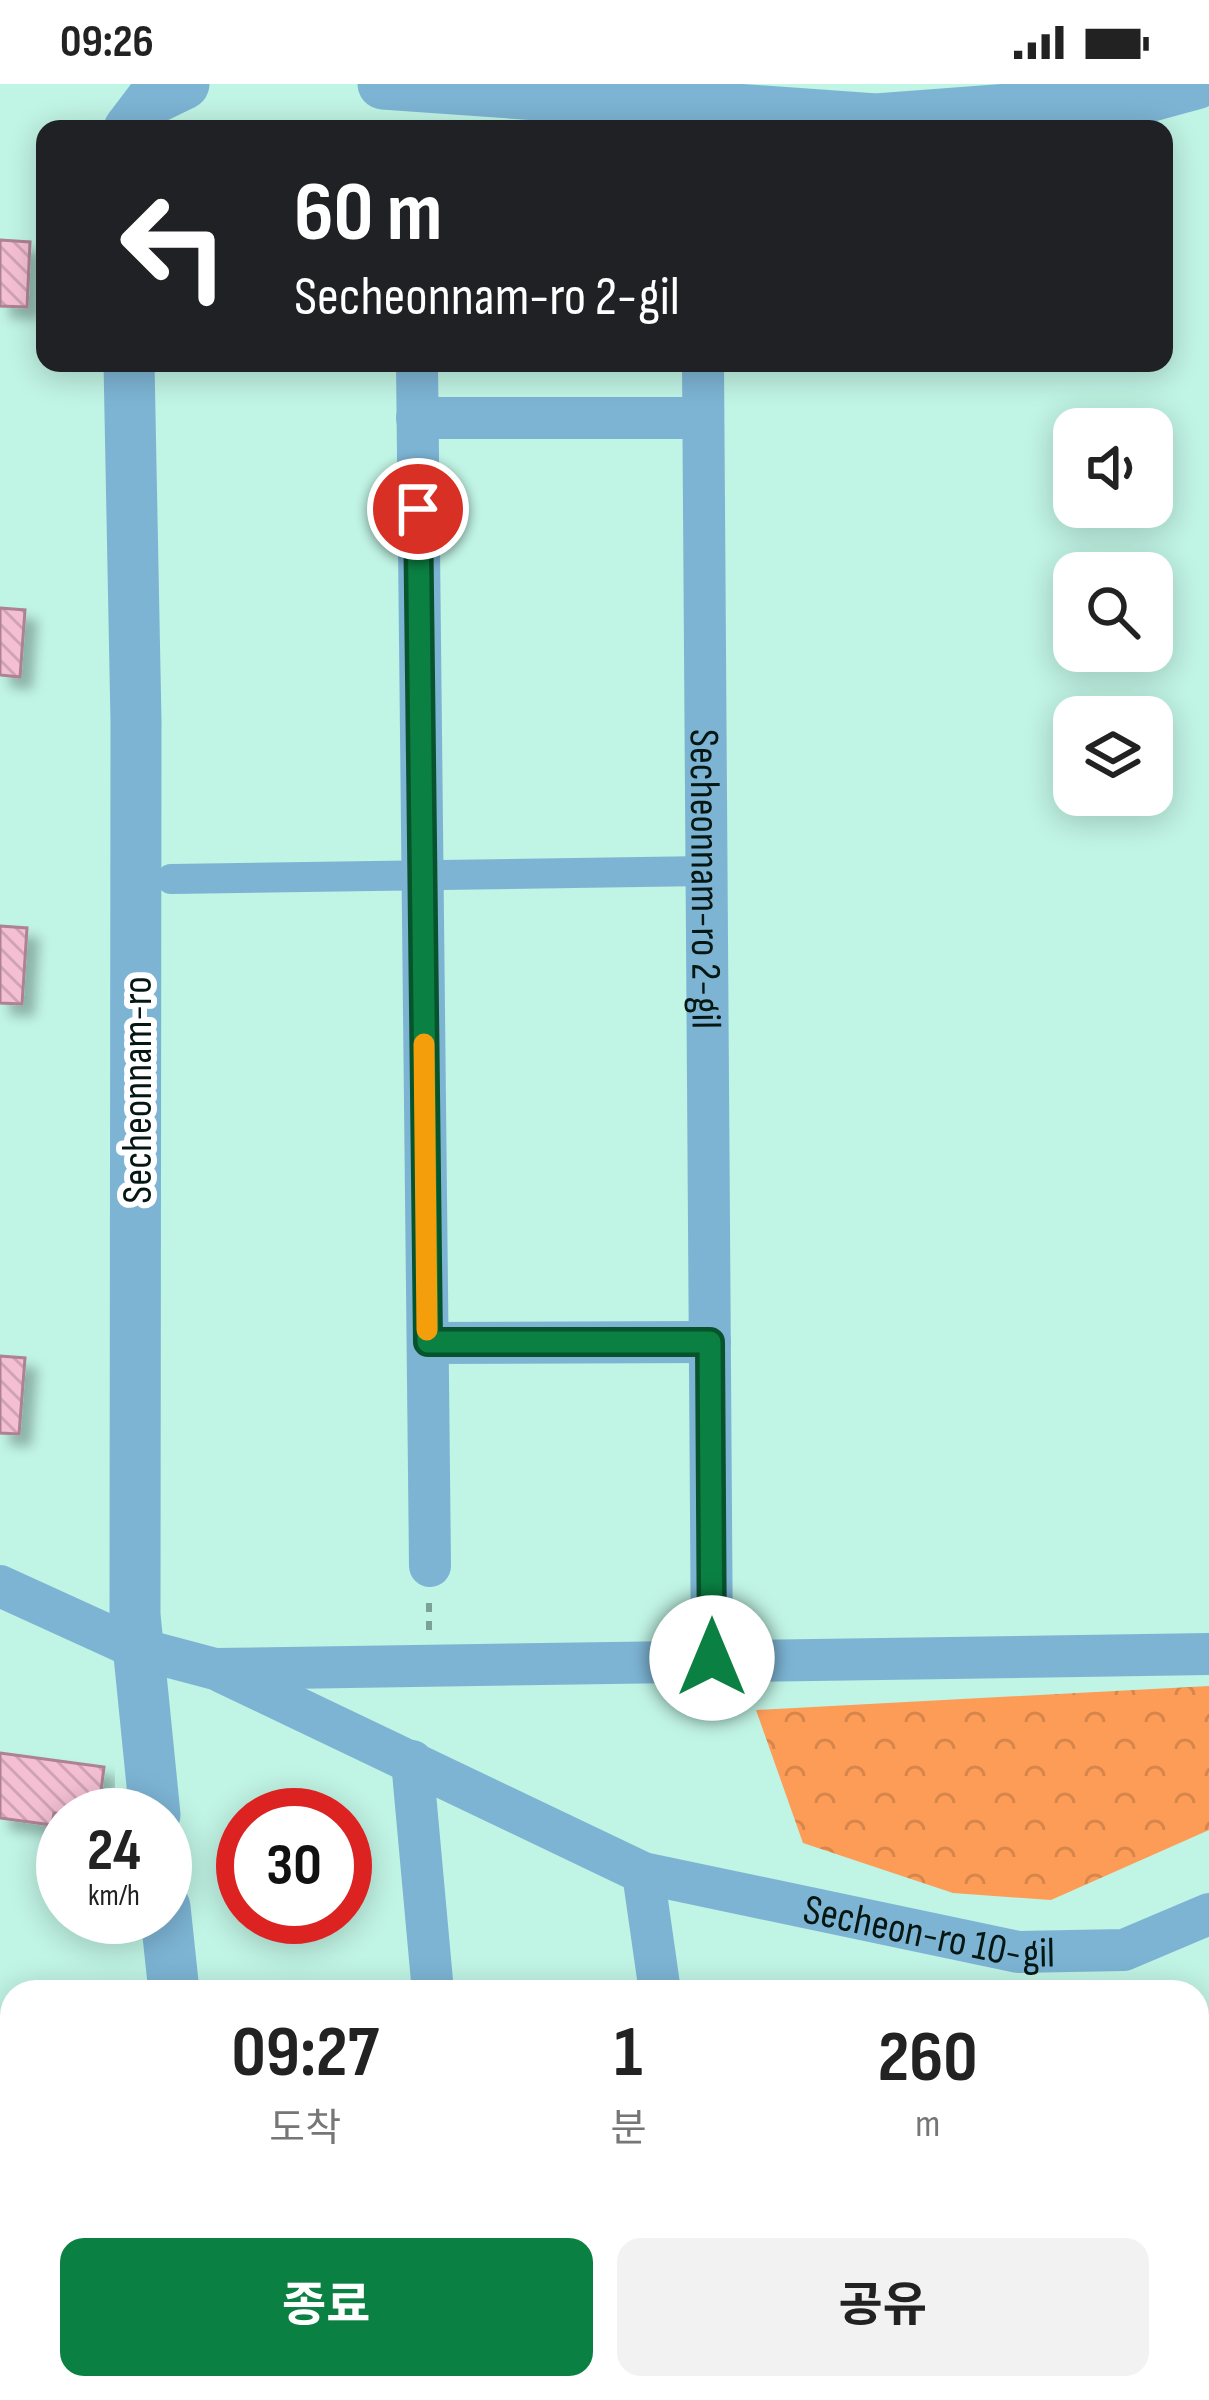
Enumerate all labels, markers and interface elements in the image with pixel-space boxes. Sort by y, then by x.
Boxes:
text: 09:26 [60,15,154,70]
text: 60 m [294,163,442,264]
icon: left [96,168,252,324]
text: Secheonnam-ro 2-gil [294,265,680,330]
map controls [1053,408,1173,816]
button: sound [1053,408,1173,528]
pin [367,458,469,560]
icon: arrive [385,476,451,542]
button: search [1053,552,1173,672]
button: layers [1053,696,1173,816]
street label: Secheonnam-ro 2-gil [678,729,731,1029]
street label: Secheonnam-ro [113,976,164,1204]
position arrow [649,1595,775,1721]
speed limit sign: 30 [216,1788,372,1944]
text: 24 [87,1815,141,1887]
text: km/h [88,1878,140,1914]
street label: Secheon-ro 10-gil [799,1884,1055,1980]
text: 09:27 [231,2010,379,2097]
text: 1 [614,2010,642,2097]
text: 260 [878,2015,978,2102]
text: m [915,2101,940,2148]
text: 도착 [269,2106,341,2153]
text: 분 [610,2106,646,2153]
button: 종료 [60,2238,593,2376]
button: 공유 [617,2238,1149,2376]

